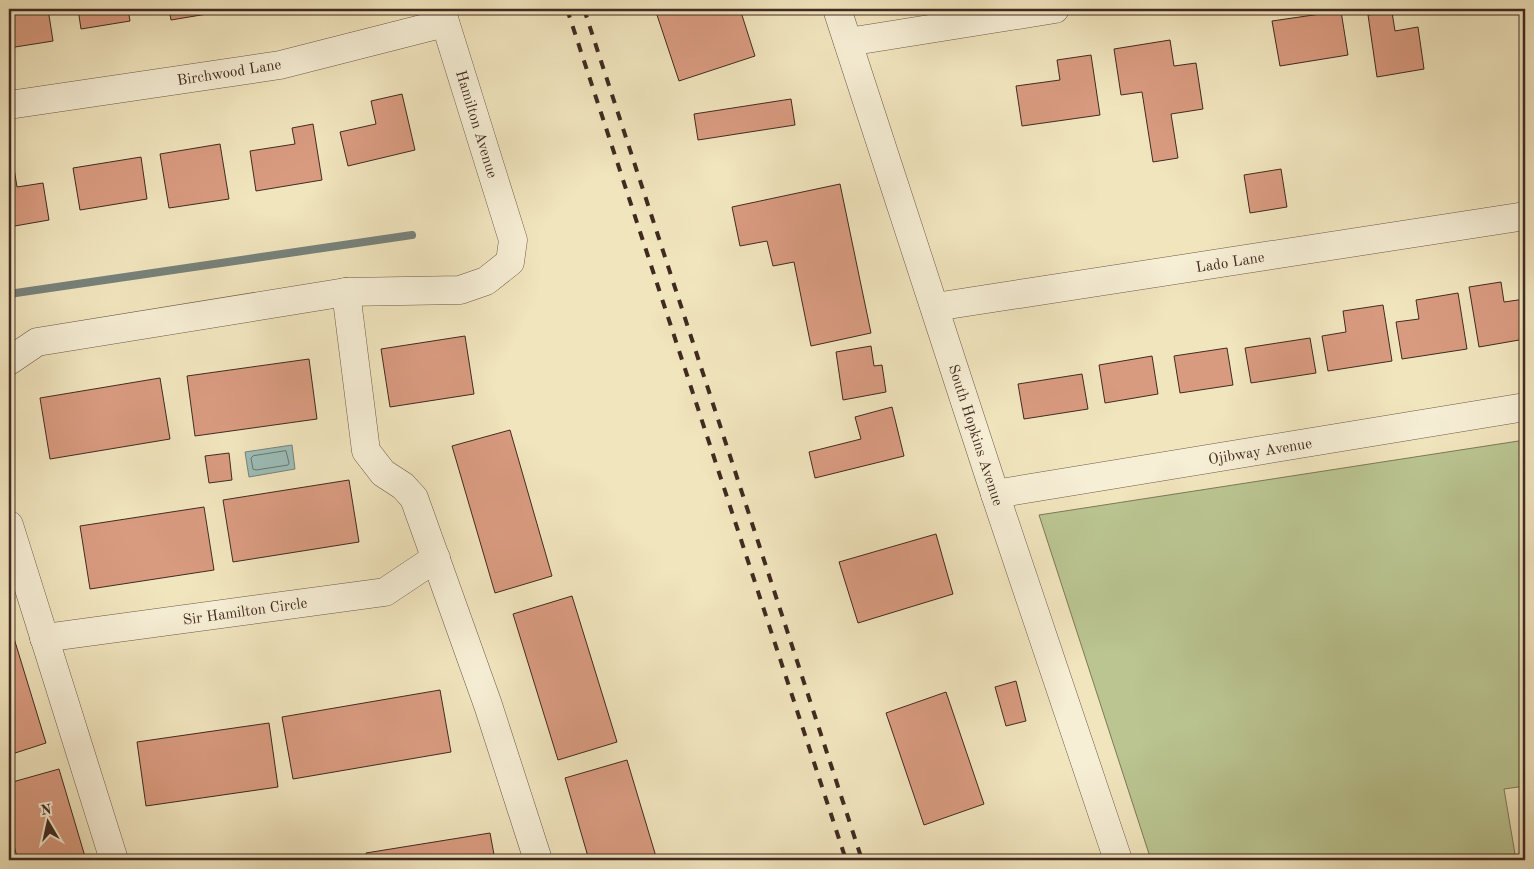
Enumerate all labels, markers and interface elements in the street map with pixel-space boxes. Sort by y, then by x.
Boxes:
street label: Birchwood Lane [176,58,283,89]
street label: Hamilton Avenue [452,69,499,180]
street label: Lado Lane [1195,251,1266,276]
street label: South Hopkins Avenue [945,363,1005,508]
street label: Ojibway Avenue [1207,437,1313,468]
street label: Sir Hamilton Circle [182,596,309,629]
north arrow [22,796,72,846]
text: N [40,802,53,818]

